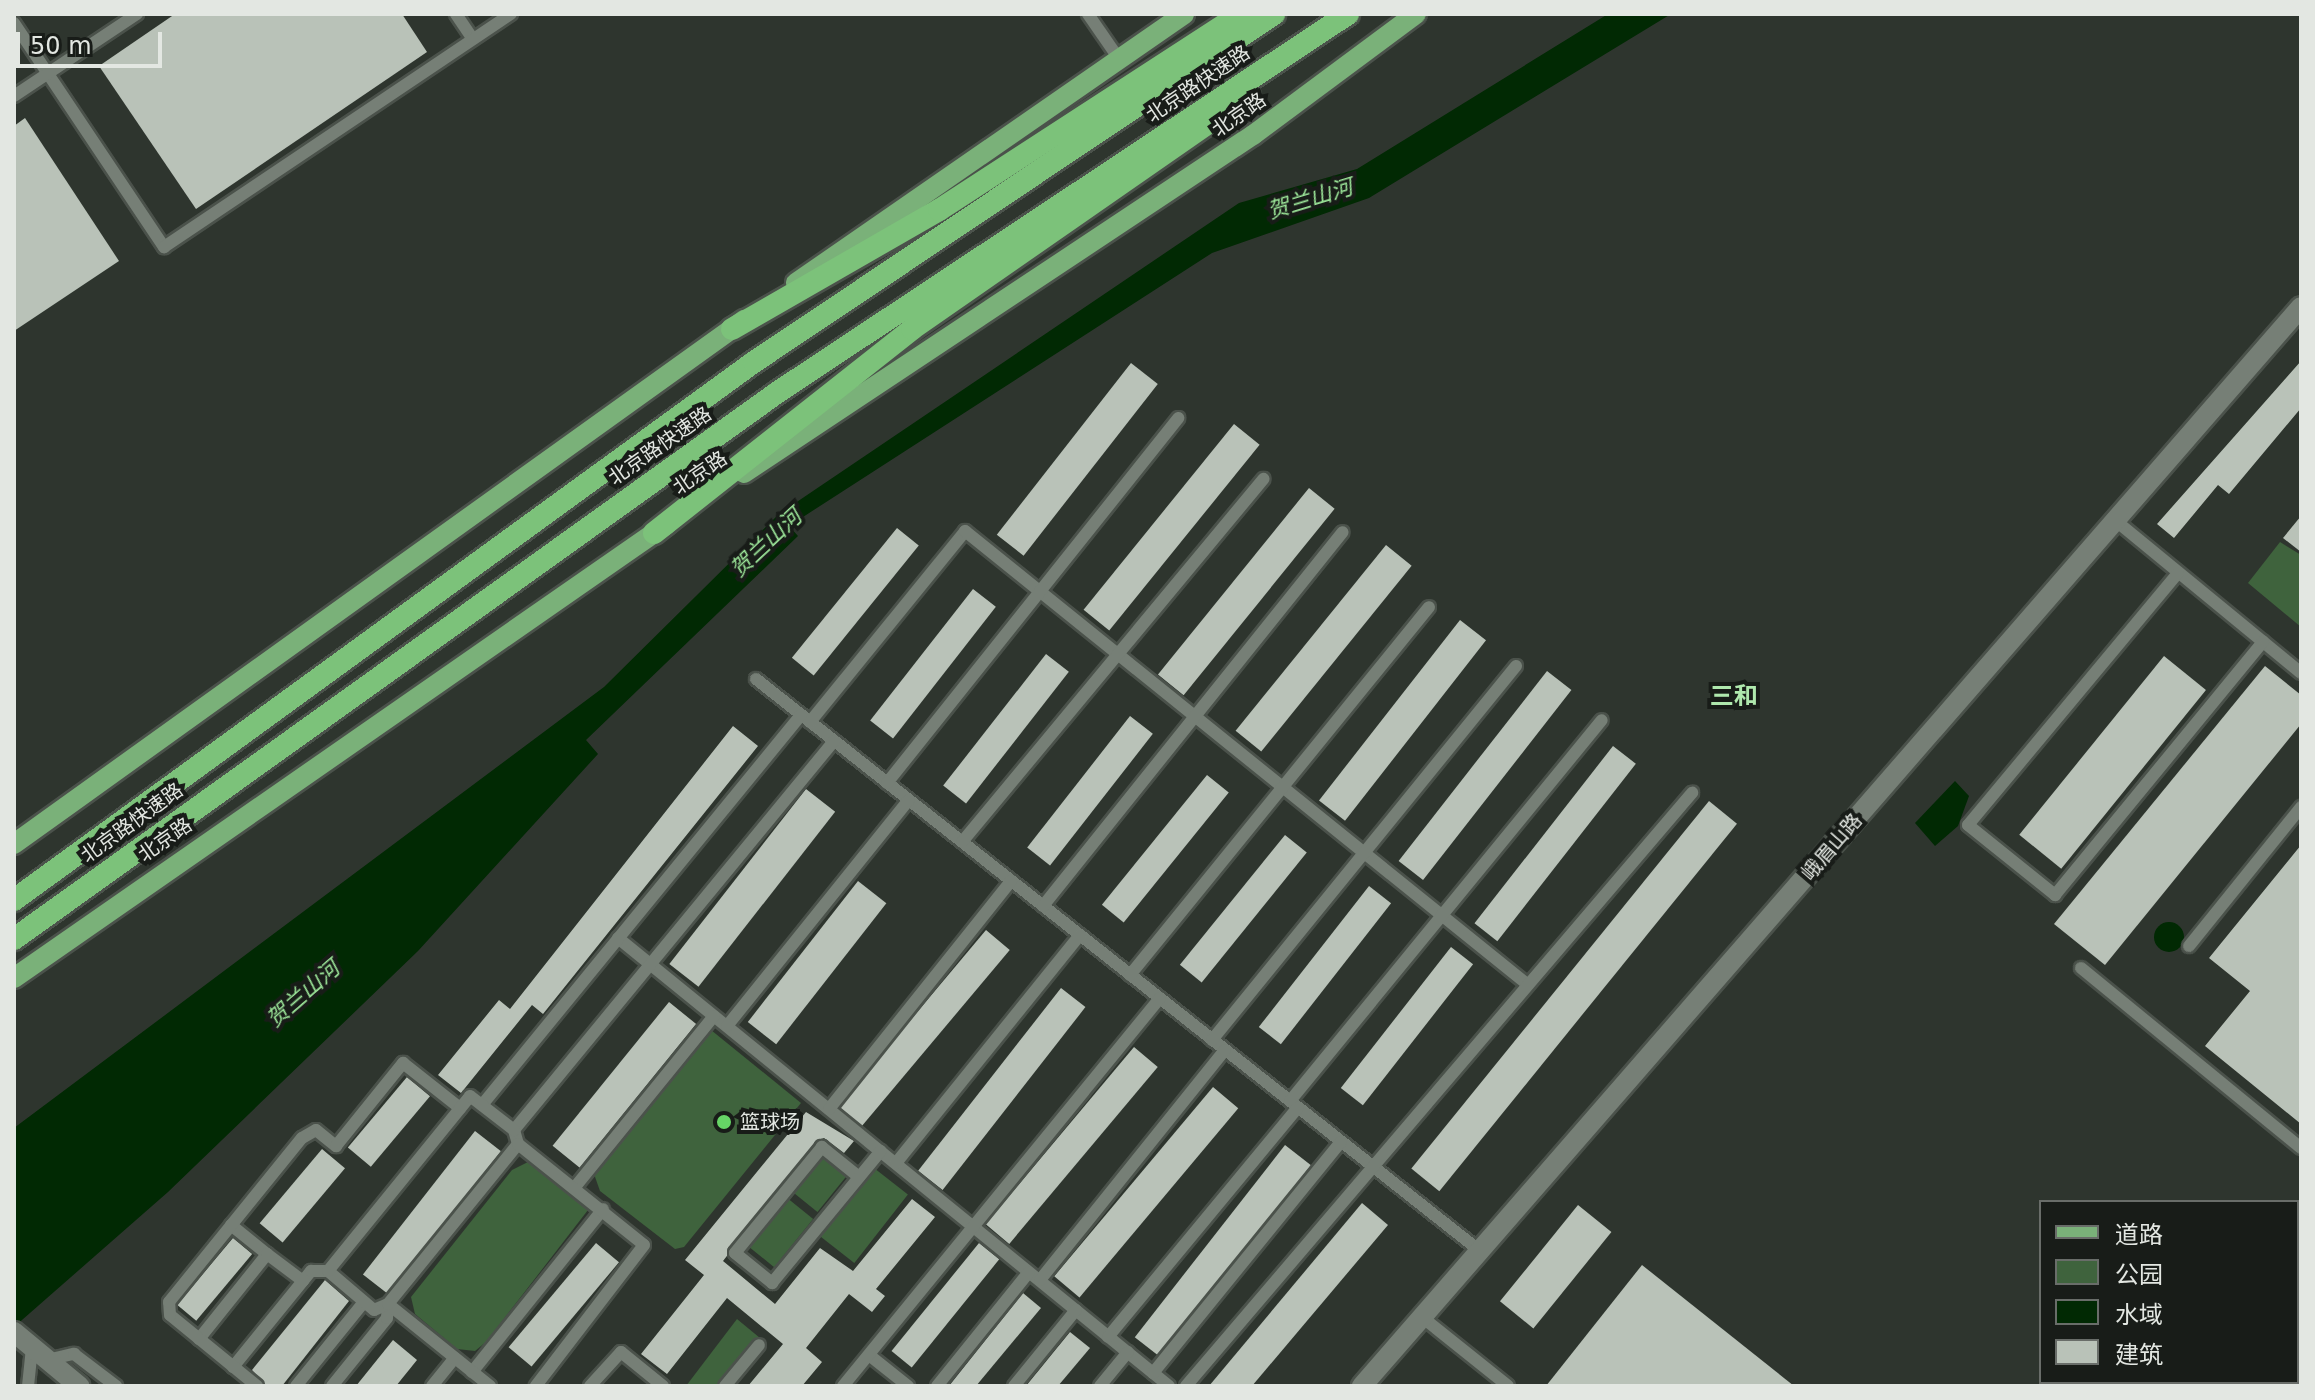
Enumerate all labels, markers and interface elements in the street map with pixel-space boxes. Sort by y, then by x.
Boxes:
scale bar [20,16,166,66]
text: 50 m [30,32,92,60]
street label: 北京路快速路 [1142,41,1254,127]
street label: 北京路 [1208,88,1270,142]
water label: 贺兰山河 [1264,174,1356,224]
street label: 北京路快速路 [604,402,716,490]
street label: 北京路 [668,446,732,500]
water label: 贺兰山河 [725,503,807,583]
district label: 三和 [1710,683,1758,711]
street label: 北京路快速路 [76,778,188,868]
street label: 峨眉山路 [1797,809,1867,885]
street label: 北京路 [134,813,196,867]
water label: 贺兰山河 [261,955,345,1033]
place label: 篮球场 [740,1110,800,1134]
marker: 篮球场 [715,1113,733,1131]
legend [2039,1200,2299,1384]
text: 道路 [2115,1221,2163,1249]
text: 公园 [2115,1261,2163,1289]
text: 水域 [2115,1301,2163,1329]
text: 建筑 [2115,1341,2163,1369]

